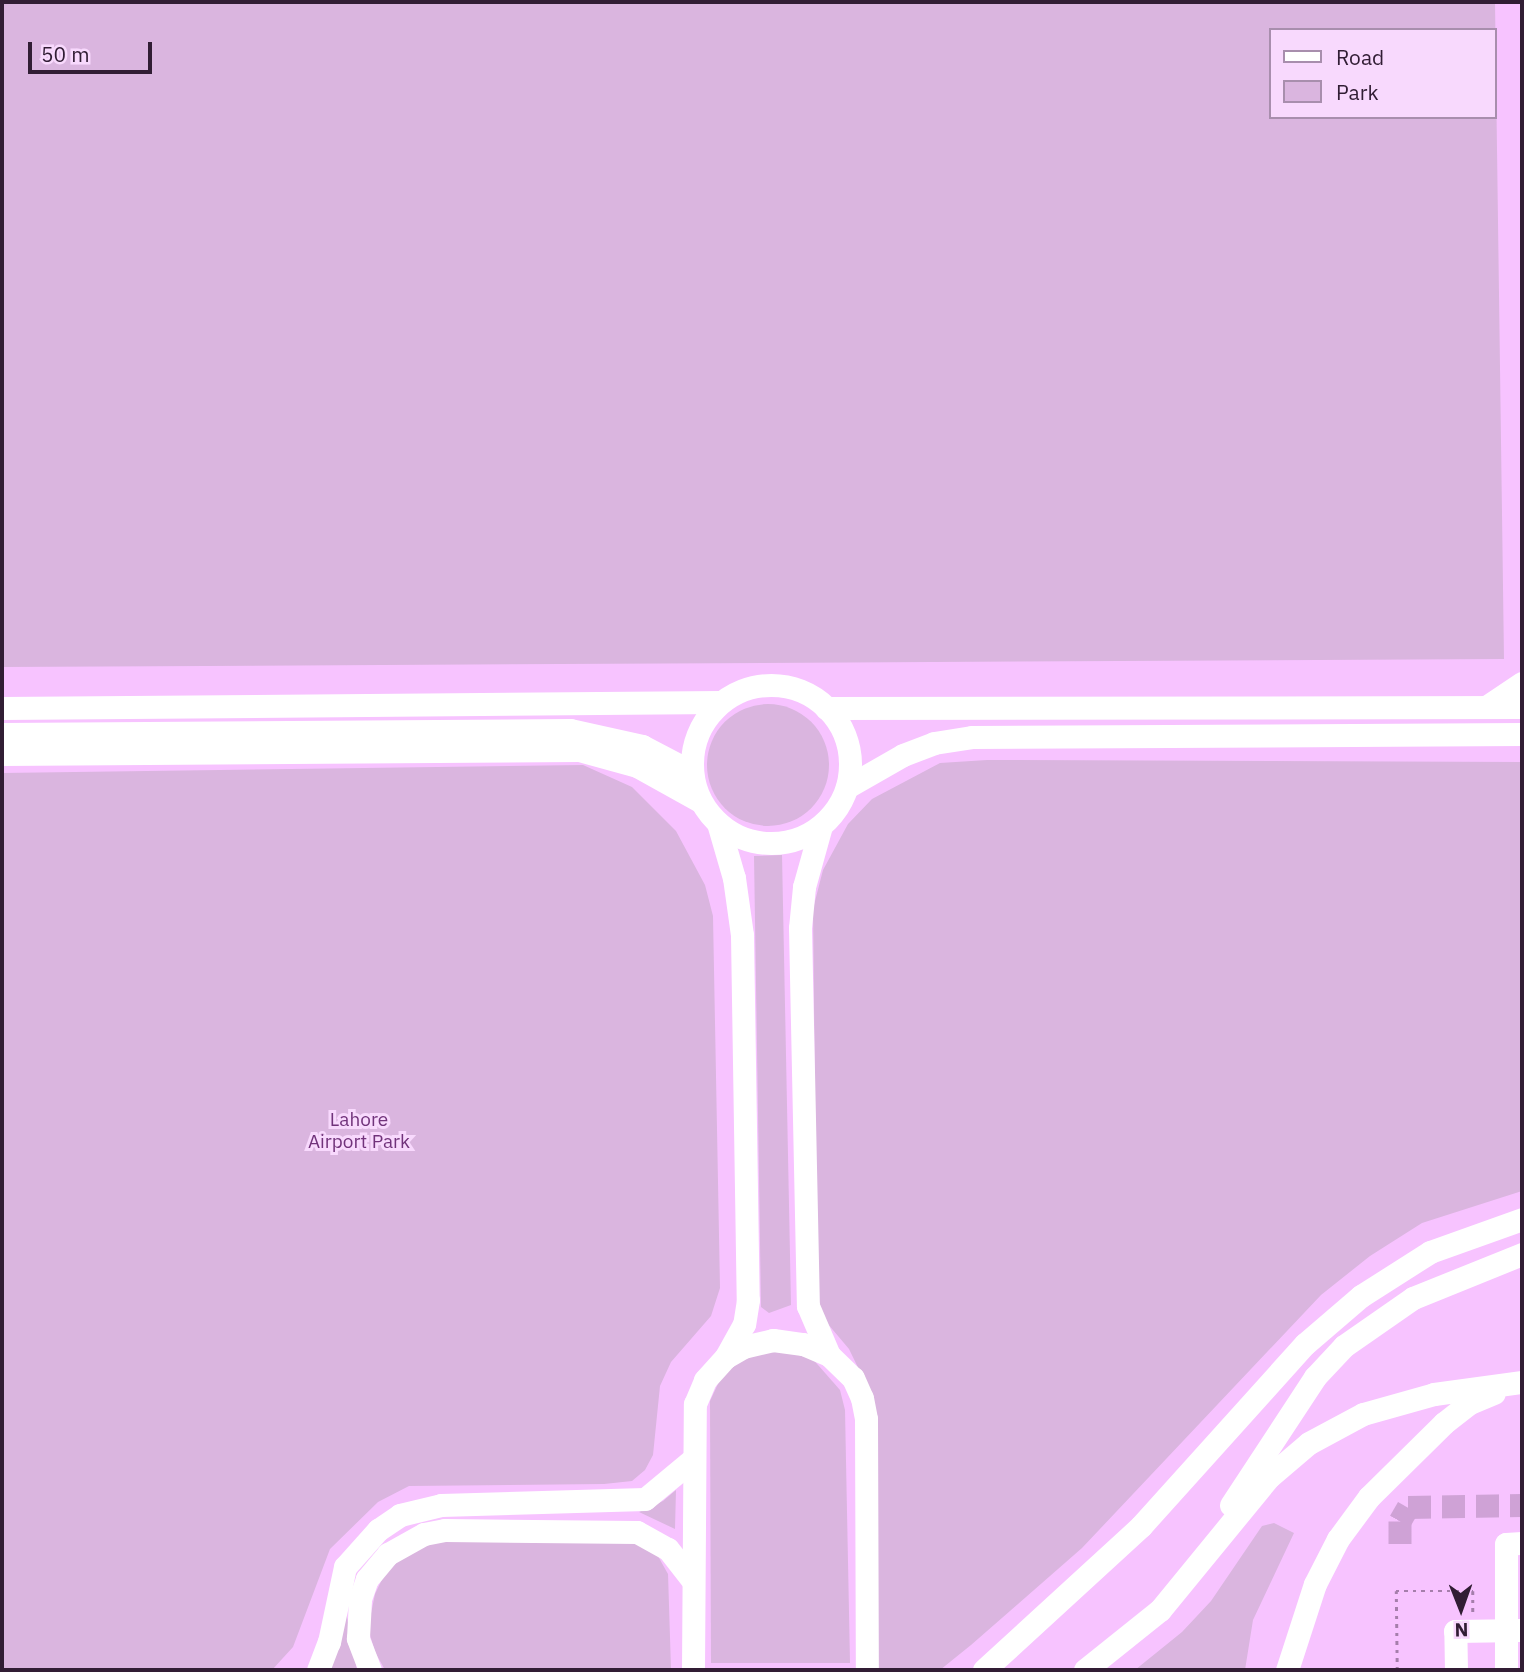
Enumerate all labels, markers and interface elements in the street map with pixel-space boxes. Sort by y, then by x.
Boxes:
scale bar [32,28,156,72]
legend [1268,28,1496,119]
text: 50 m [41,40,90,68]
text: Road [1336,43,1384,71]
text: Park [1336,78,1379,106]
park label: Lahore Airport Park [308,1109,410,1153]
north arrow [1426,1574,1496,1644]
text: N [1454,1618,1468,1642]

